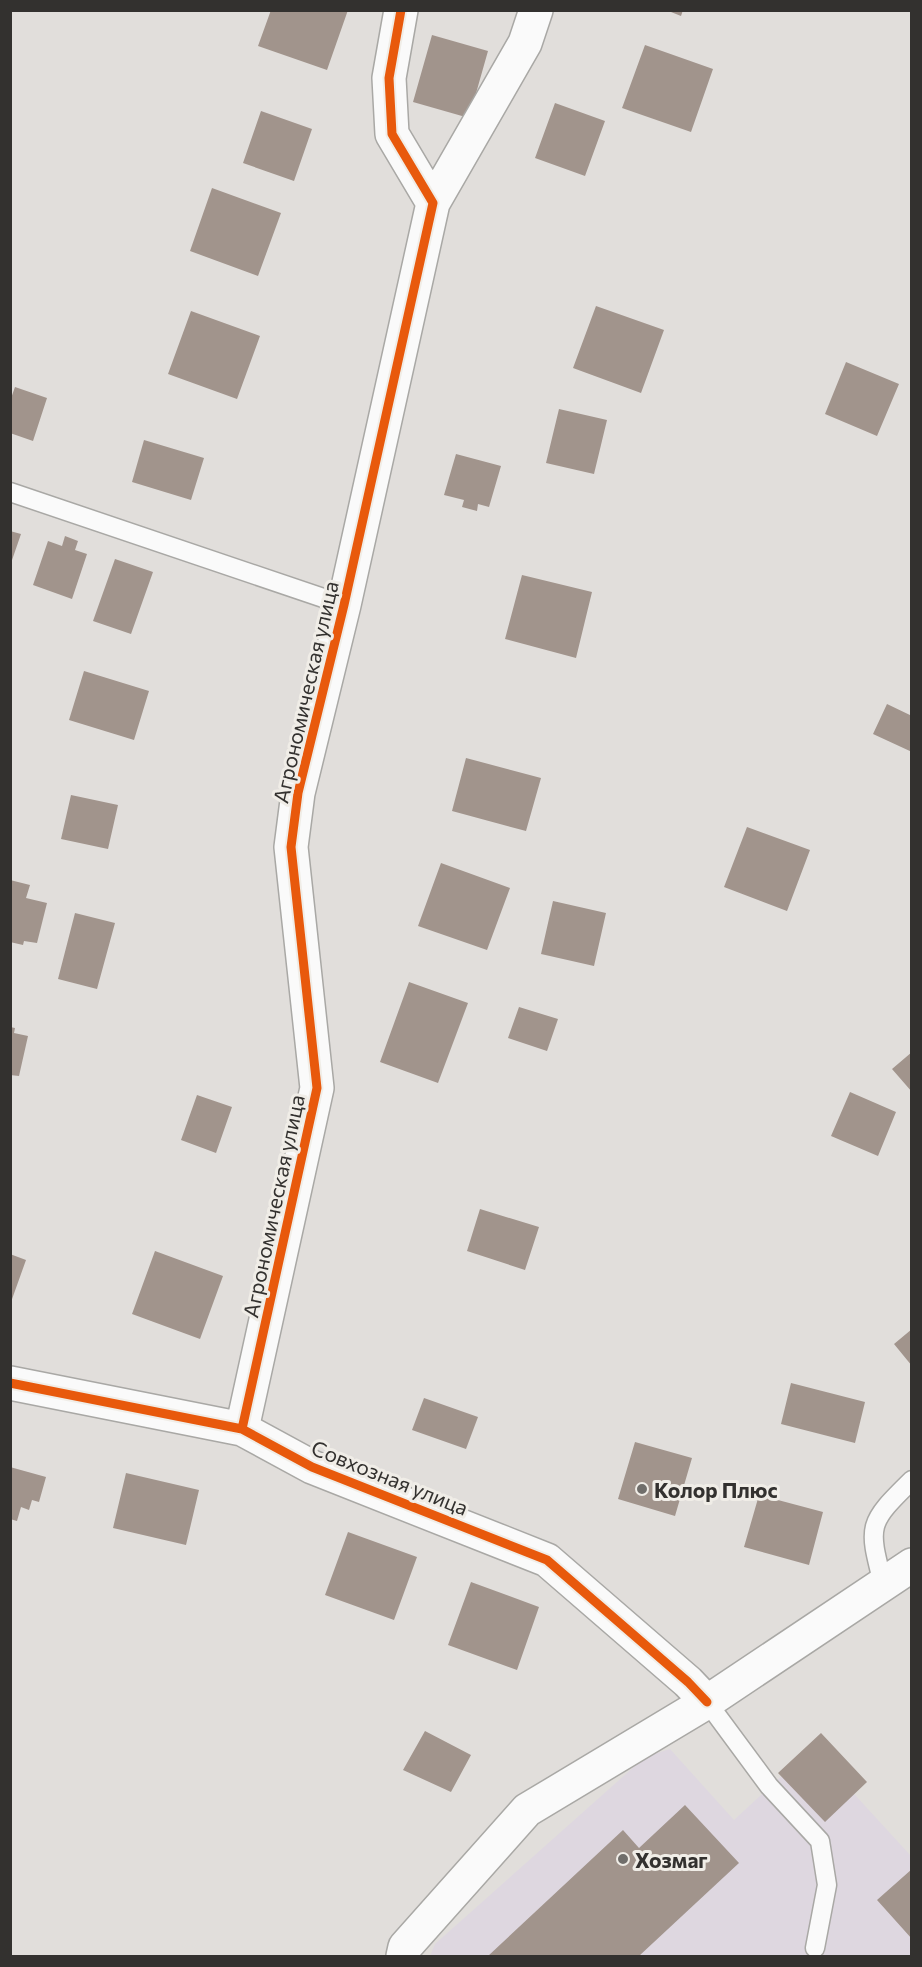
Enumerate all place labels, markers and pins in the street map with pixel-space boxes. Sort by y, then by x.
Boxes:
place label: Колор Плюс [654,1477,778,1502]
marker: Колор Плюс [635,1482,649,1496]
place label: Хозмаг [635,1847,708,1872]
marker: Хозмаг [616,1852,630,1866]

